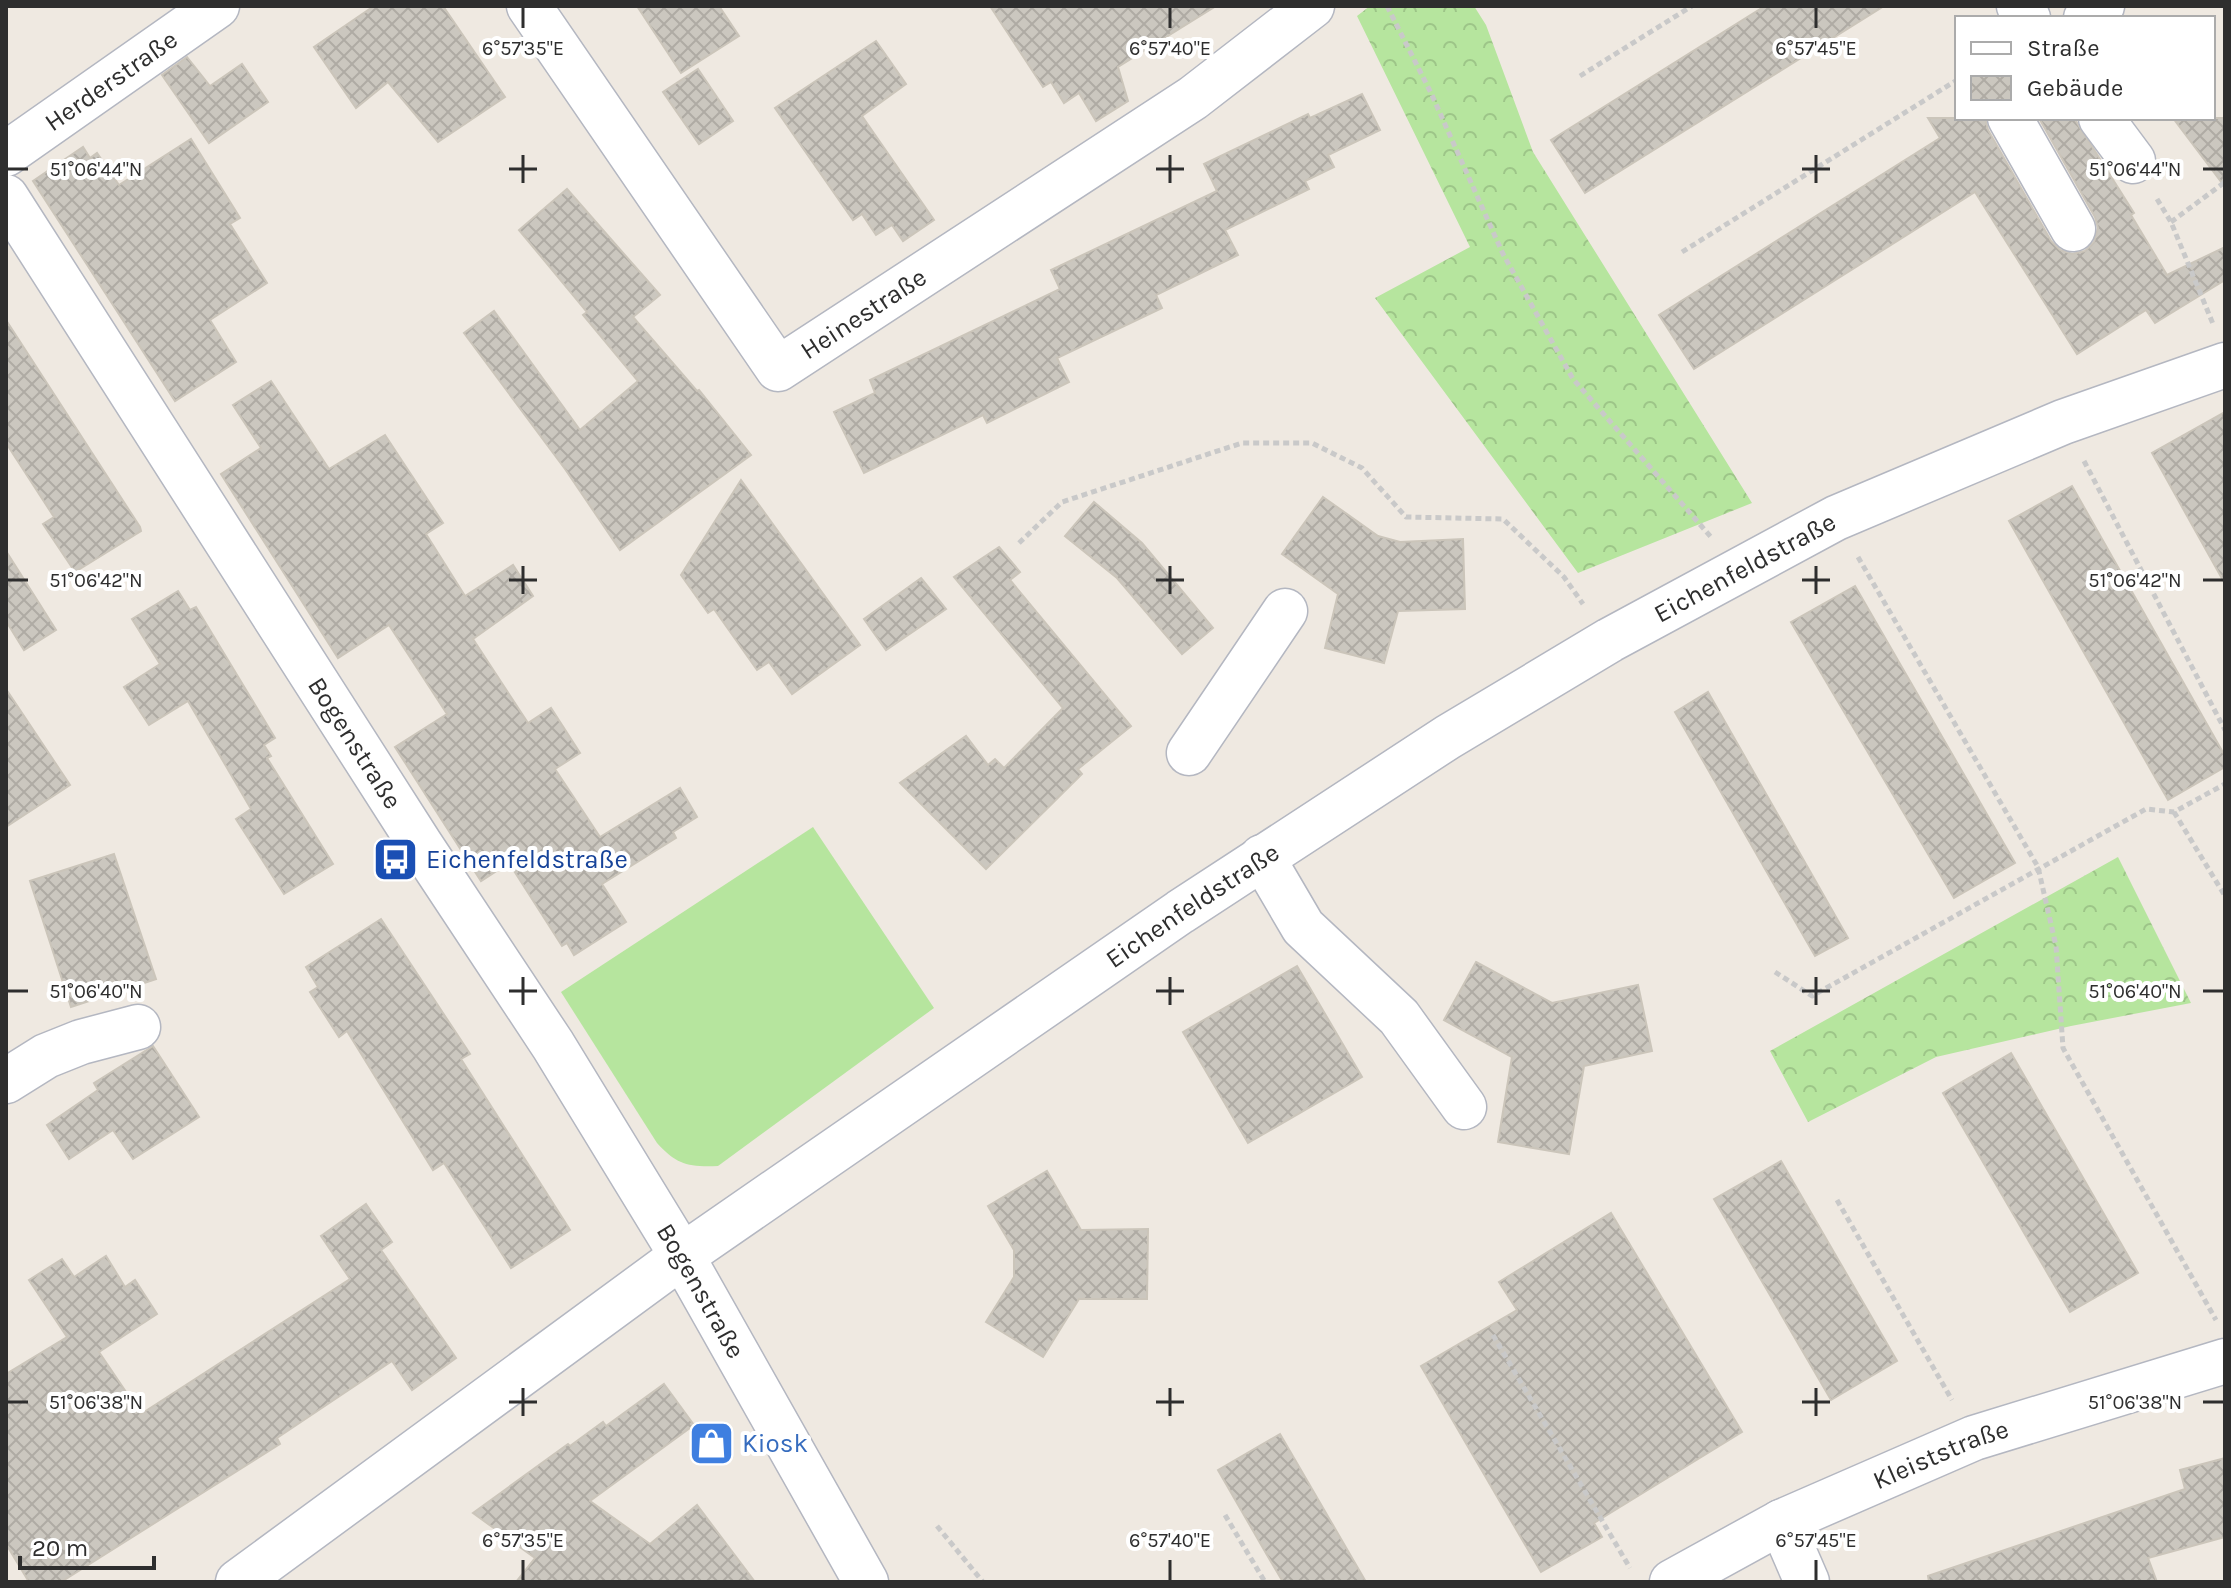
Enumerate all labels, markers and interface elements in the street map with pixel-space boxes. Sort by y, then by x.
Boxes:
legend [1955,16,2215,120]
street label: Herderstraße [39,23,183,138]
text: Straße [2027,34,2099,62]
text: 6°57'35"E [482,37,564,60]
text: 6°57'40"E [1129,37,1211,60]
text: 6°57'45"E [1775,37,1857,60]
text: Gebäude [2027,74,2123,102]
text: 51°06'44"N [50,158,142,181]
text: 51°06'44"N [2089,158,2181,181]
street label: Heinestraße [794,261,932,366]
street label: Eichenfeldstraße [1648,506,1841,629]
text: 51°06'42"N [49,569,143,592]
text: 51°06'42"N [2088,569,2182,592]
street label: Bogenstraße [302,671,409,815]
bus stop icon: Eichenfeldstraße [371,835,419,883]
street label: Eichenfeldstraße [1100,836,1285,974]
place label: Eichenfeldstraße [426,844,628,875]
text: 51°06'40"N [49,980,143,1003]
text: 51°06'40"N [2088,980,2182,1003]
street label: Bogenstraße [650,1217,752,1364]
text: 51°06'38"N [49,1391,143,1414]
text: 51°06'38"N [2088,1391,2182,1414]
street label: Kleiststraße [1868,1413,2012,1496]
shop icon: Kiosk [687,1419,735,1467]
place label: Kiosk [742,1428,808,1459]
scale bar [20,1520,154,1570]
text: 6°57'35"E [482,1529,564,1552]
text: 6°57'40"E [1129,1529,1211,1552]
text: 6°57'45"E [1775,1529,1857,1552]
text: 20 m [32,1534,88,1562]

